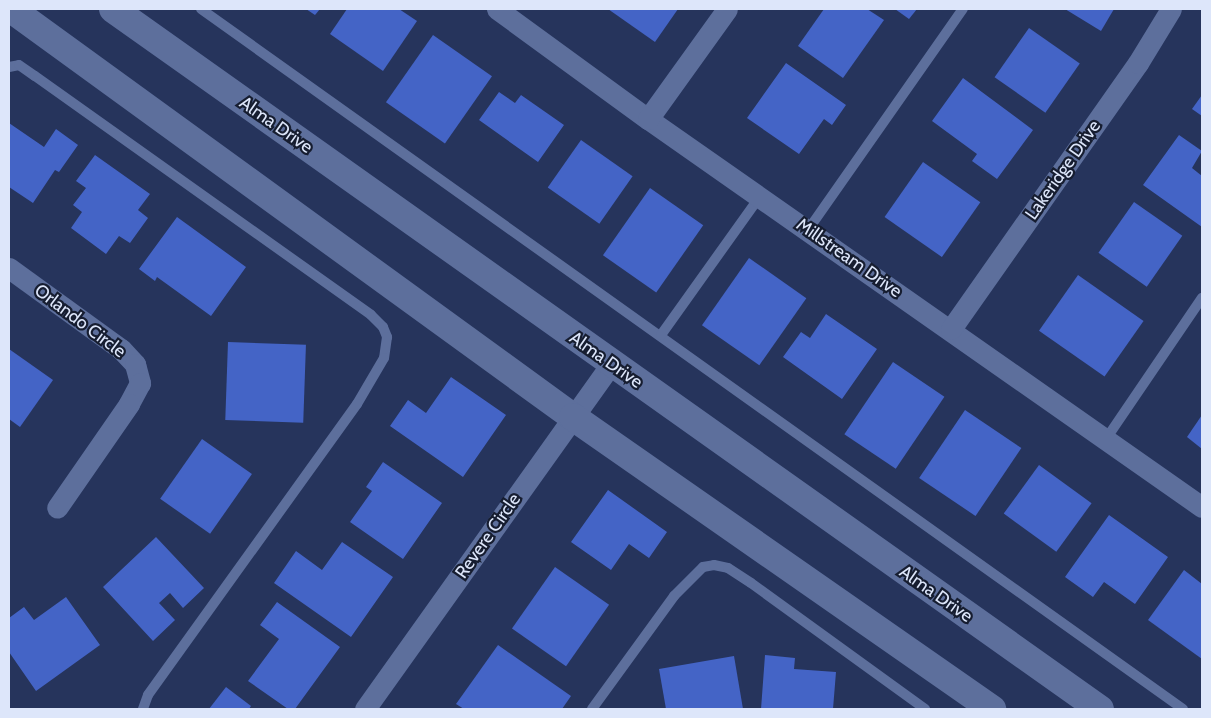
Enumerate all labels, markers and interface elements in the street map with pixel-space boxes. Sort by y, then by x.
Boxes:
street label: Alma Drive [235,92,317,158]
street label: Lakeridge Drive [1021,116,1105,224]
street label: Millstream Drive [792,214,906,302]
street label: Orlando Circle [30,280,130,362]
street label: Alma Drive [565,327,647,393]
street label: Revere Circle [451,489,525,583]
street label: Alma Drive [895,561,977,627]

